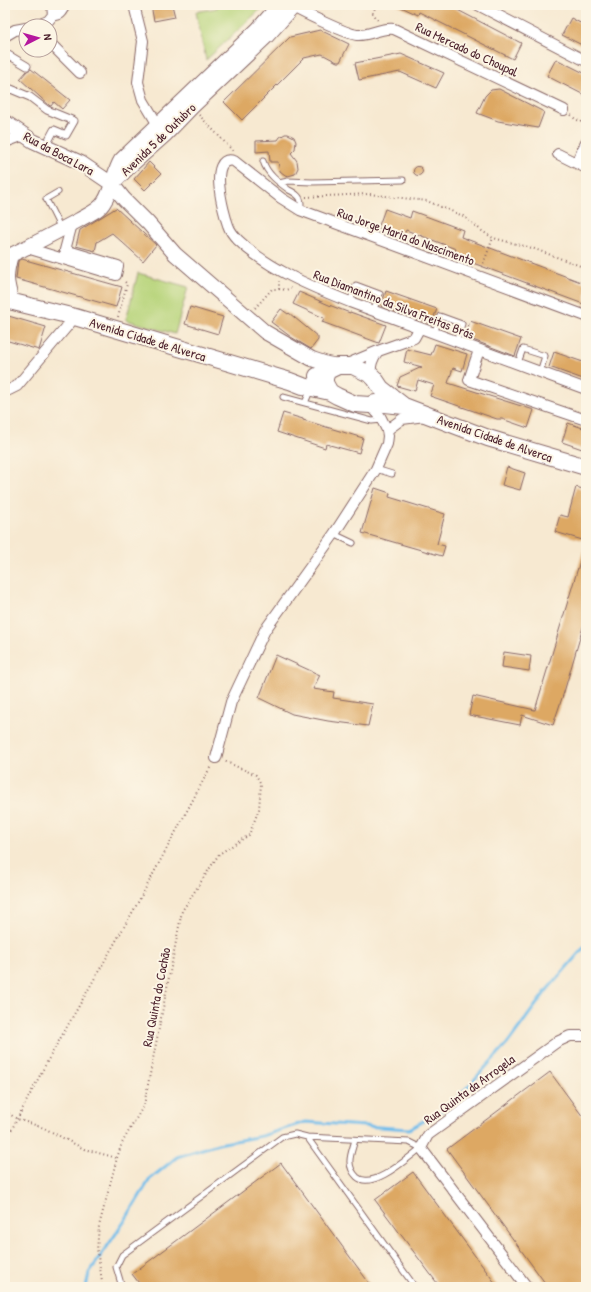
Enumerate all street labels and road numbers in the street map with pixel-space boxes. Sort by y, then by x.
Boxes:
street label: Rua Mercado do Choupal [413,17,522,81]
street label: Avenida 5 de Outubro [116,98,200,180]
street label: Rua da Boca Lara [21,127,97,179]
street label: Rua Jorge Maria do Nascimento [335,203,477,269]
street label: Rua Diamantino da Silva Freitas Brás [311,265,477,343]
street label: Avenida Cidade de Alverca [88,313,208,365]
street label: Avenida Cidade de Alverca [435,410,555,466]
street label: Rua Quinta do Cochão [138,946,174,1048]
street label: Rua Quinta da Arrogela [420,1050,518,1128]

